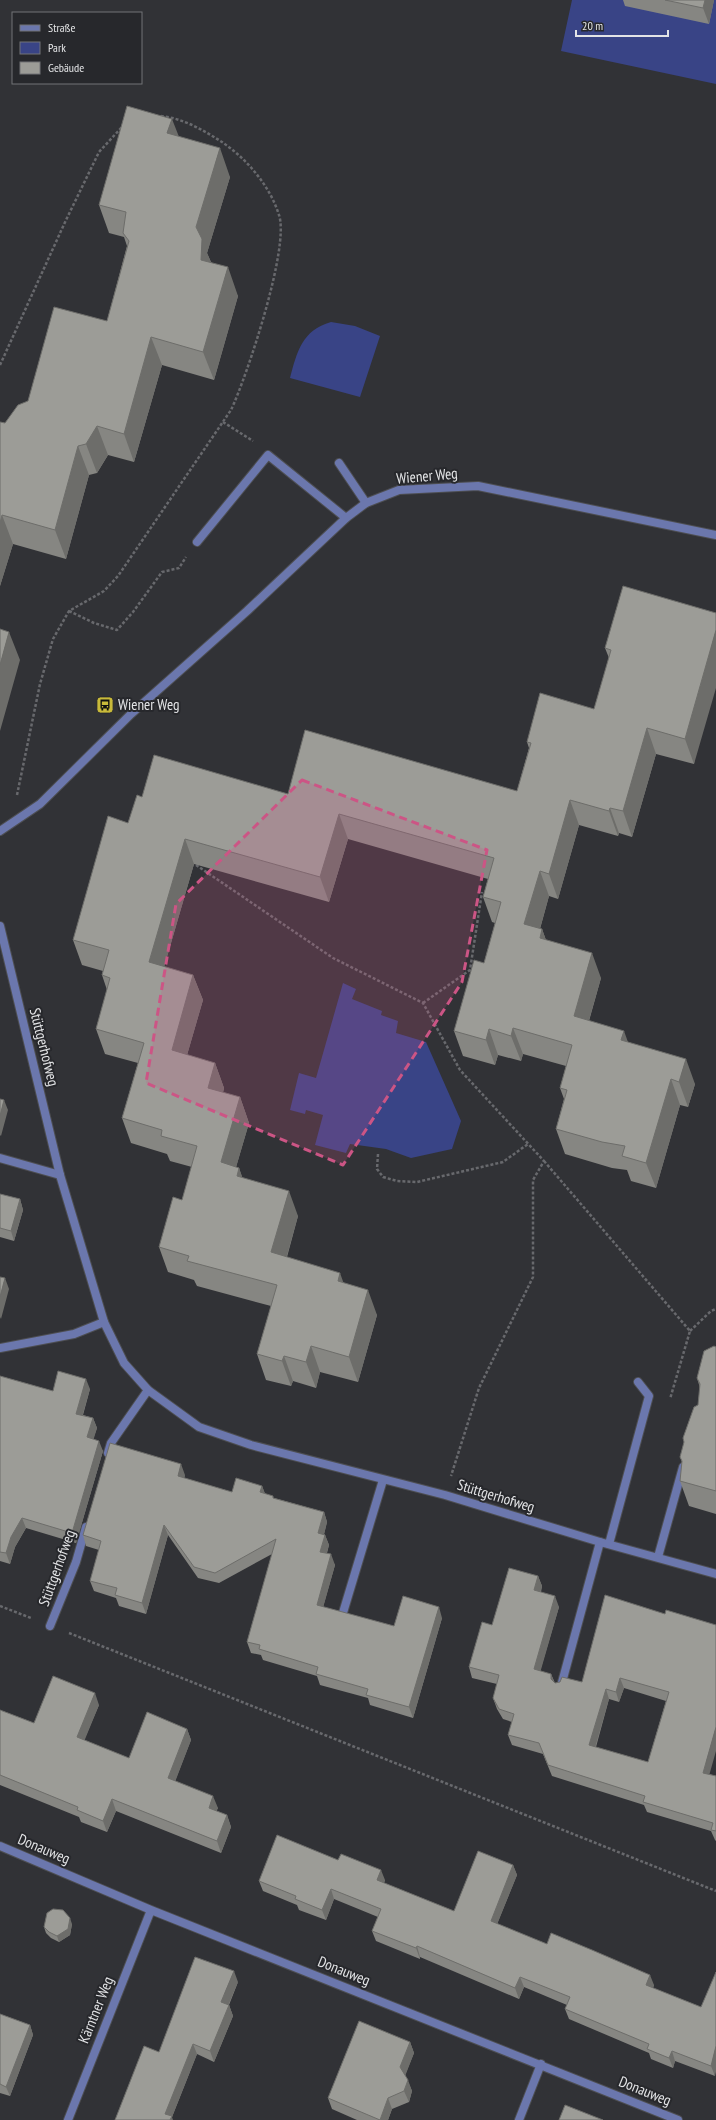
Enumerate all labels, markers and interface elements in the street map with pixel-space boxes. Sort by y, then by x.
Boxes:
legend [12,12,142,84]
scale bar [576,12,668,38]
text: 20 m [582,18,603,33]
text: Straße [48,20,75,35]
text: Park [48,40,66,55]
text: Gebäude [48,60,84,75]
street label: Wiener Weg [396,463,458,488]
bus stop icon: Wiener Weg [95,695,115,715]
place label: Wiener Weg [118,695,179,714]
street label: Stüttgerhofweg [26,1006,63,1088]
street label: Stüttgerhofweg [455,1475,537,1516]
street label: Stüttgerhofweg [34,1527,79,1609]
street label: Donauweg [15,1829,73,1868]
street label: Donauweg [315,1951,373,1990]
street label: Kärntner Weg [74,1974,117,2046]
street label: Donauweg [616,2071,674,2110]

